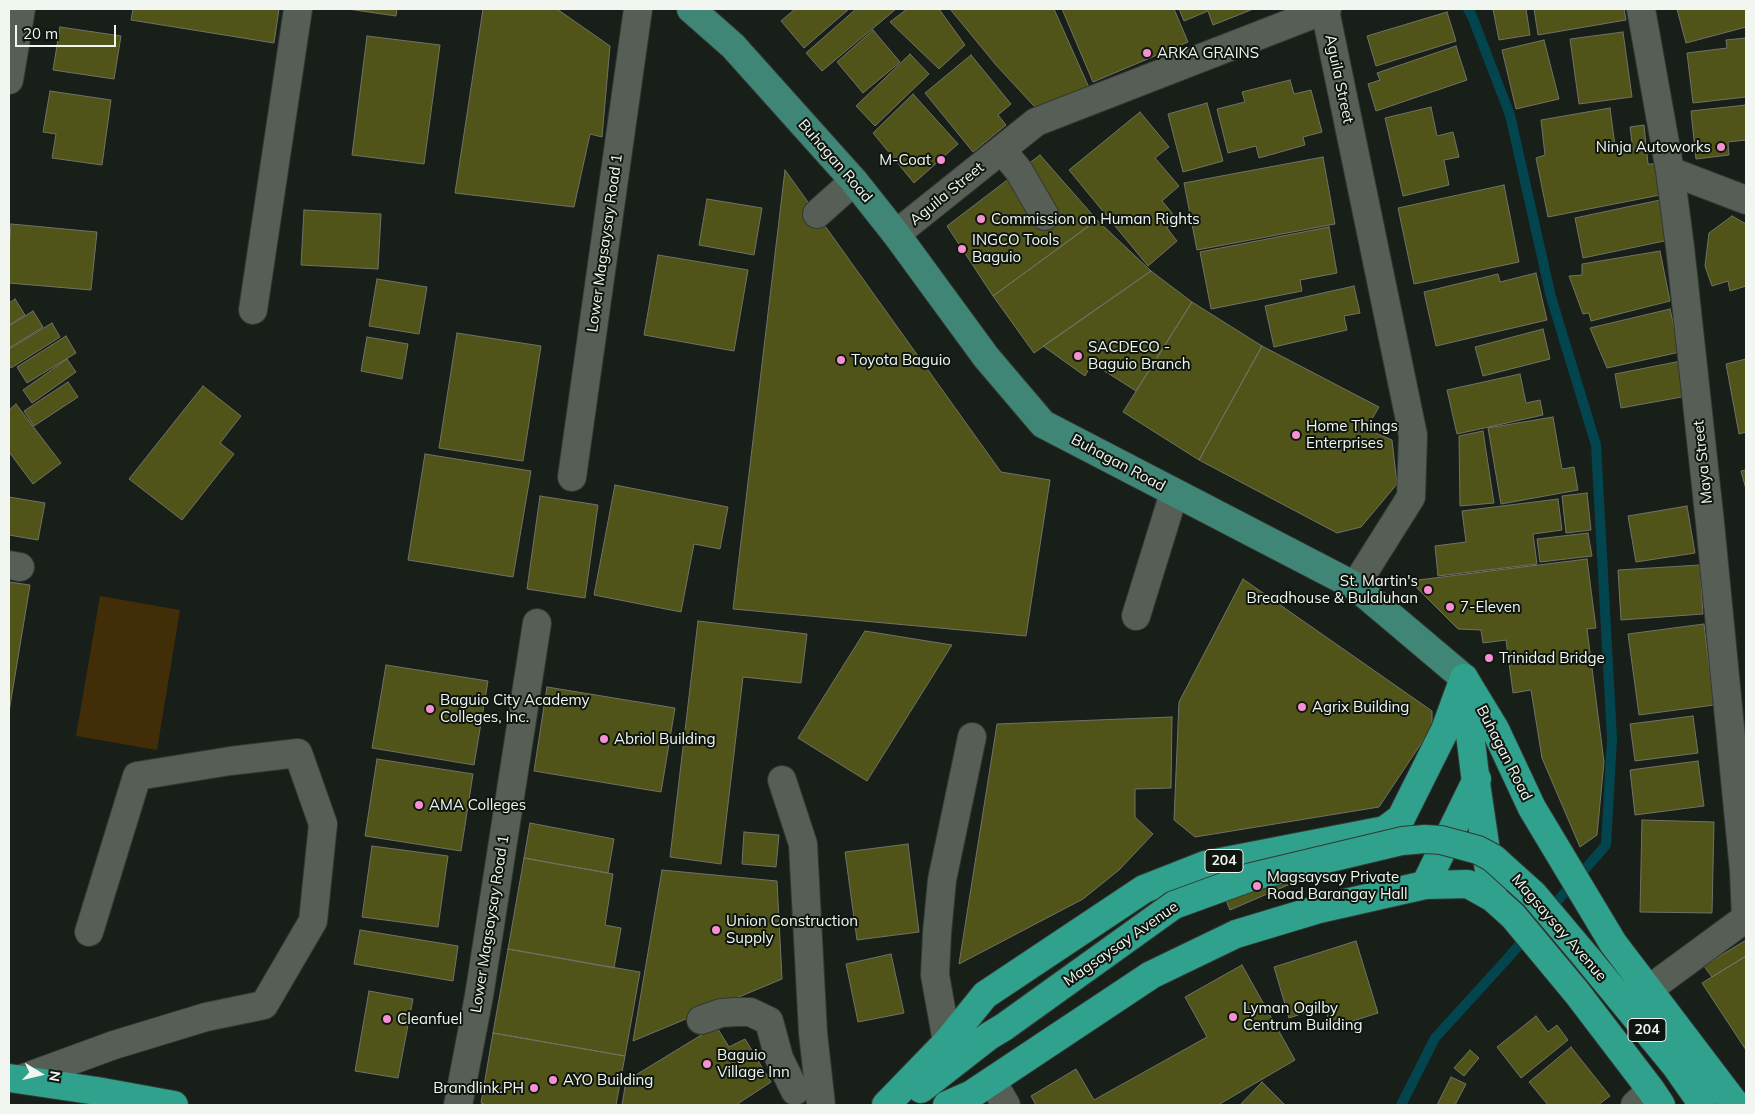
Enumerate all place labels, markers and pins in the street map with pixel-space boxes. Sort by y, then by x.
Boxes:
place label: ARKA GRAINS [1157,44,1259,62]
marker: ARKA GRAINS [1141,47,1153,59]
place label: Ninja Autoworks [1596,138,1711,156]
marker: Ninja Autoworks [1715,141,1727,153]
place label: M-Coat [879,151,931,169]
marker: M-Coat [935,154,947,166]
place label: Commission on Human Rights [991,210,1200,228]
marker: Commission on Human Rights [975,213,987,225]
place label: INGCO Tools Baguio [972,231,1060,266]
marker: INGCO Tools Baguio [956,243,968,255]
place label: SACDECO - Baguio Branch [1088,338,1191,373]
marker: SACDECO - Baguio Branch [1072,350,1084,362]
place label: Toyota Baguio [851,351,951,369]
marker: Toyota Baguio [835,354,847,366]
place label: Home Things Enterprises [1306,417,1398,452]
marker: Home Things Enterprises [1290,429,1302,441]
place label: St. Martin's Breadhouse & Bulaluhan [1247,572,1418,607]
marker: St. Martin's Breadhouse & Bulaluhan [1422,584,1434,596]
place label: 7-Eleven [1460,598,1521,616]
marker: 7-Eleven [1444,601,1456,613]
place label: Trinidad Bridge [1499,649,1605,667]
marker: Trinidad Bridge [1483,652,1495,664]
place label: Baguio City Academy Colleges, Inc. [440,691,590,726]
place label: Agrix Building [1312,698,1409,716]
marker: Agrix Building [1296,701,1308,713]
marker: Baguio City Academy Colleges, Inc. [424,703,436,715]
place label: Abriol Building [614,730,715,748]
marker: Abriol Building [598,733,610,745]
place label: AMA Colleges [429,796,526,814]
marker: AMA Colleges [413,799,425,811]
place label: Magsaysay Private Road Barangay Hall [1267,868,1408,903]
marker: Magsaysay Private Road Barangay Hall [1251,880,1263,892]
place label: Union Construction Supply [726,912,858,947]
marker: Union Construction Supply [710,924,722,936]
place label: Lyman Ogilby Centrum Building [1243,999,1363,1034]
place label: Cleanfuel [397,1010,462,1028]
marker: Lyman Ogilby Centrum Building [1227,1011,1239,1023]
marker: Cleanfuel [381,1013,393,1025]
place label: Baguio Village Inn [717,1046,790,1081]
marker: Baguio Village Inn [701,1058,713,1070]
place label: AYO Building [563,1071,653,1089]
marker: AYO Building [547,1074,559,1086]
place label: Brandlink.PH [433,1079,524,1097]
marker: Brandlink.PH [528,1082,540,1094]

